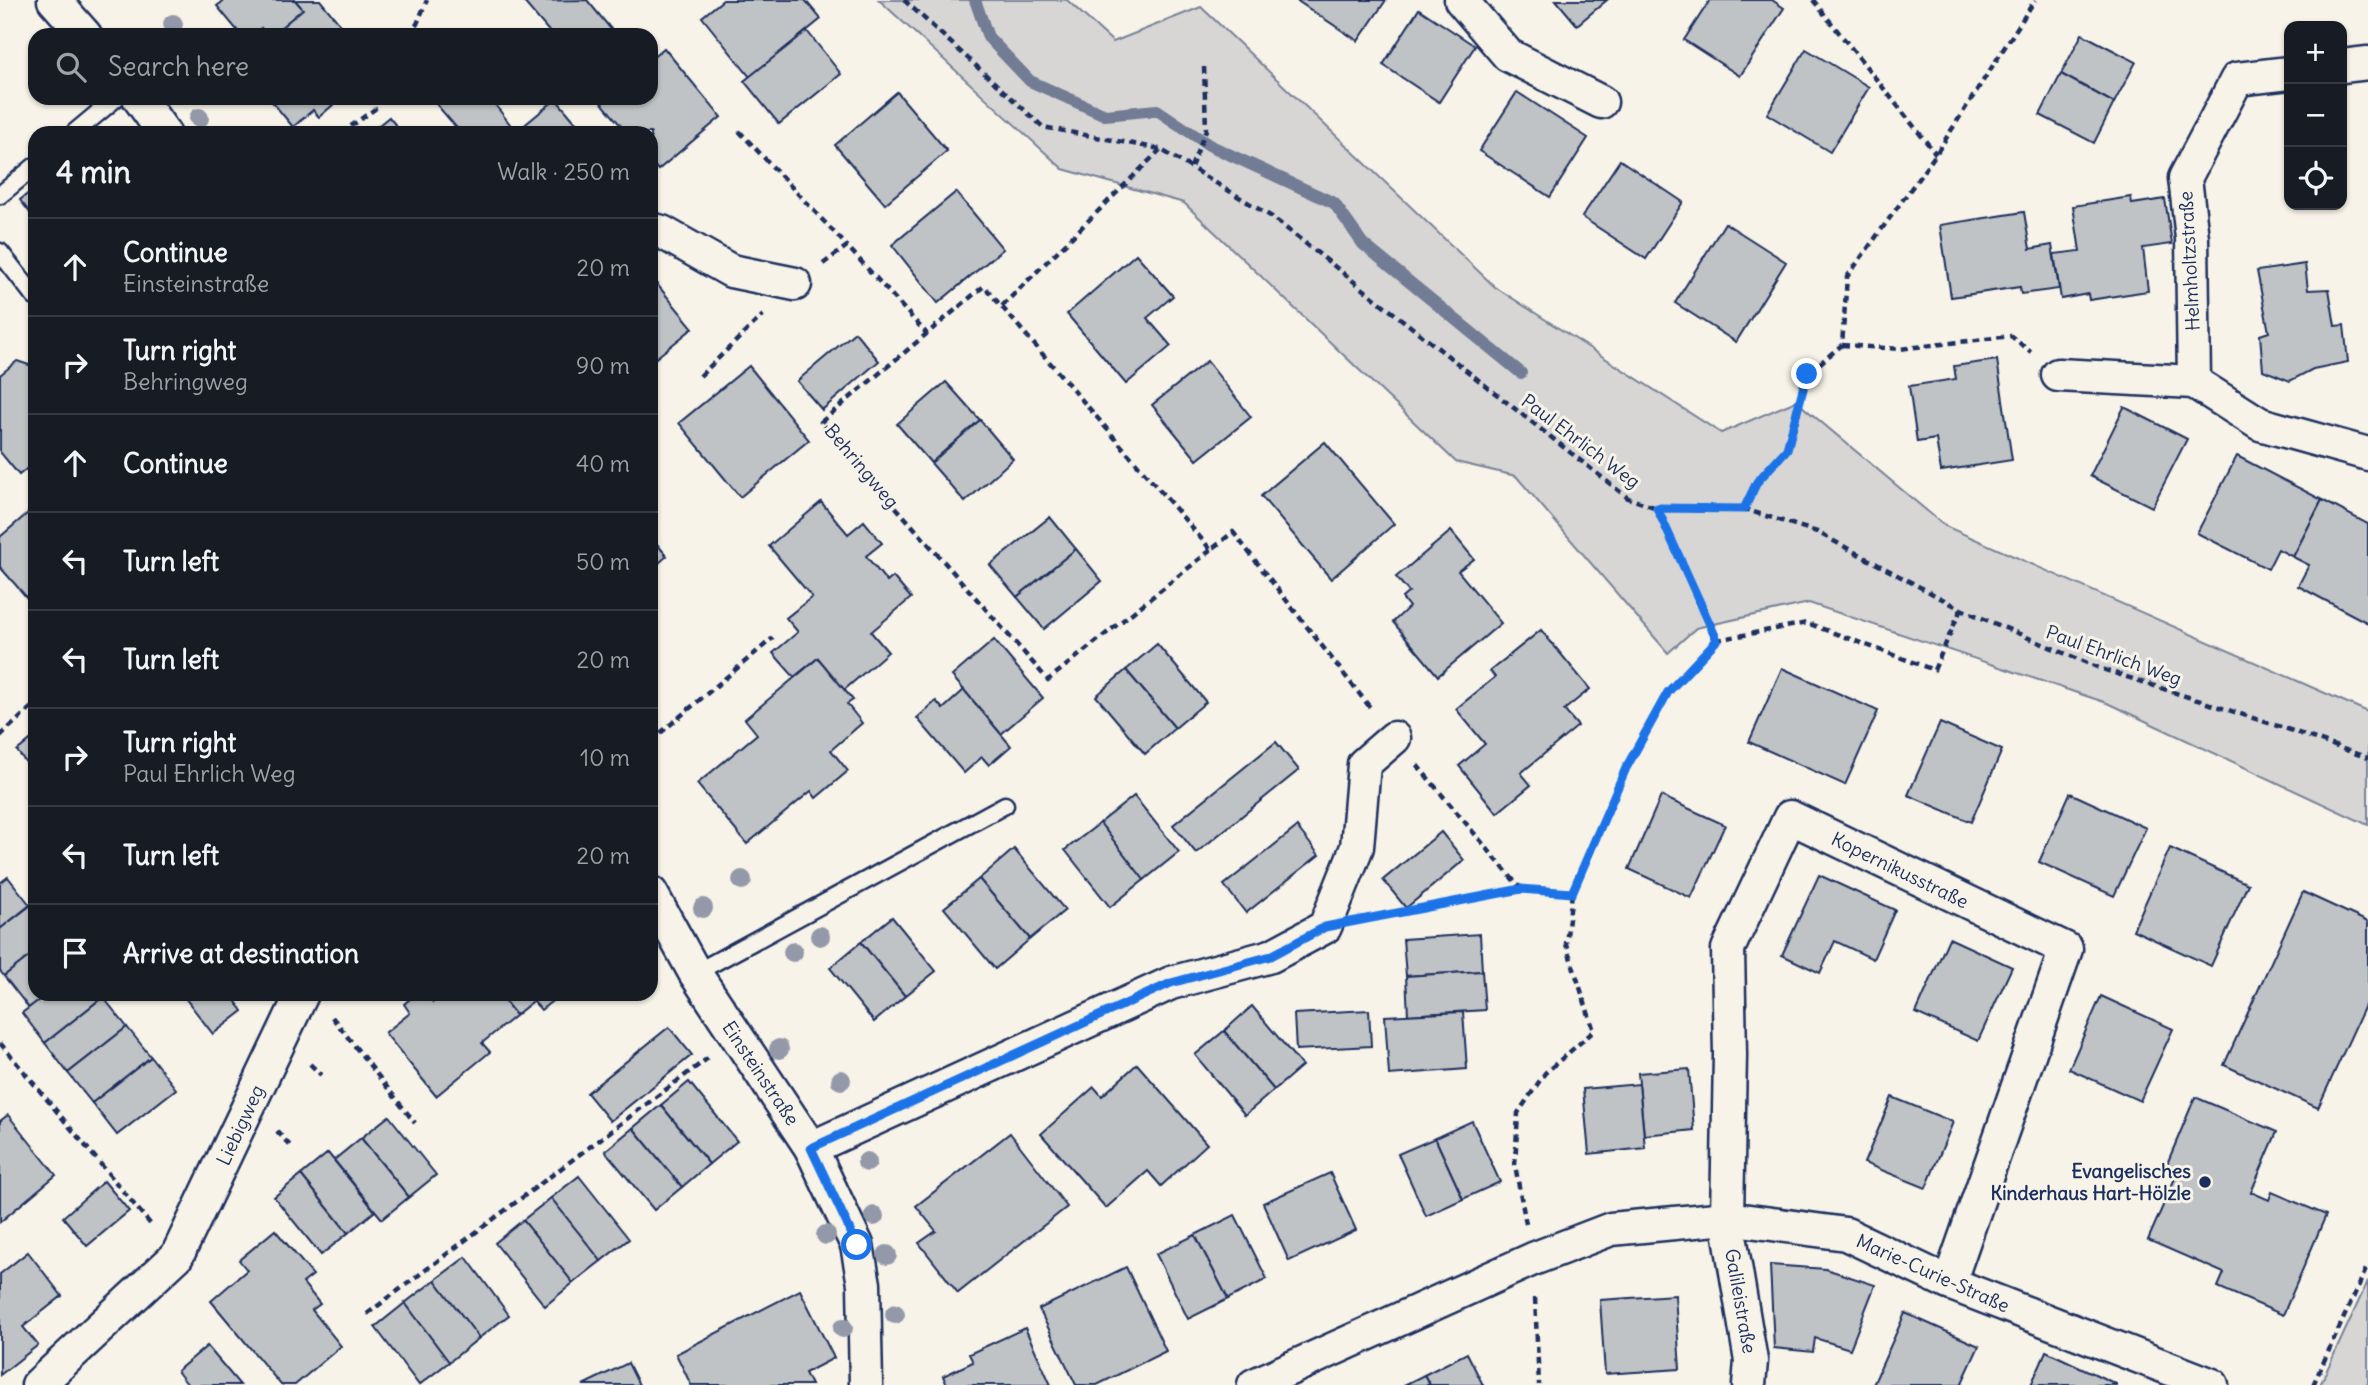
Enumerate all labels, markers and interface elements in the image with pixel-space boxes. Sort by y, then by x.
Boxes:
map controls [2284,21,2347,210]
button: + [2284,21,2347,84]
search box [28,28,658,105]
icon: search [52,48,90,86]
text: Search here [108,50,249,83]
button: − [2284,84,2347,147]
button: locate [2284,147,2347,210]
text: 4 min [56,153,131,191]
text: Walk · 250 m [497,157,630,186]
street label: Helmholtzstraße [2173,190,2205,332]
text: Continue [123,236,228,269]
icon: ahead [56,248,94,286]
text: 20 m [577,253,630,282]
text: Einsteinstraße [123,269,269,298]
text: Turn right [123,334,236,367]
icon: right [56,346,94,384]
text: 90 m [576,351,630,380]
route end [1791,358,1822,389]
text: Behringweg [123,367,248,396]
street label: Paul Ehrlich Weg [1517,389,1645,493]
street label: Behringweg [820,419,904,513]
icon: ahead [56,444,94,482]
text: Continue [123,447,228,480]
text: 40 m [576,449,630,478]
icon: left [56,542,94,580]
text: Turn left [123,545,219,578]
text: 50 m [576,547,630,576]
street label: Paul Ehrlich Weg [2043,619,2185,691]
icon: left [56,640,94,678]
text: Turn left [123,643,219,676]
text: 20 m [577,645,630,674]
text: Turn right [123,726,236,759]
icon: right [56,738,94,776]
text: 10 m [580,743,630,772]
text: Paul Ehrlich Weg [123,759,296,788]
street label: Kopernikusstraße [1827,826,1973,914]
icon: left [56,836,94,874]
text: Turn left [123,839,219,872]
text: 20 m [577,841,630,870]
icon: arrive [56,934,94,972]
text: Arrive at destination [123,937,359,970]
street label: Einsteinstraße [717,1016,805,1130]
street label: Liebigweg [211,1081,269,1169]
place label: Evangelisches Kinderhaus Hart-Hölzle [1990,1159,2191,1205]
marker: Evangelisches Kinderhaus Hart-Hölzle [2197,1174,2213,1190]
street label: Marie-Curie-Straße [1853,1228,2013,1318]
route start [841,1229,872,1260]
street label: Galileistraße [1720,1247,1762,1355]

